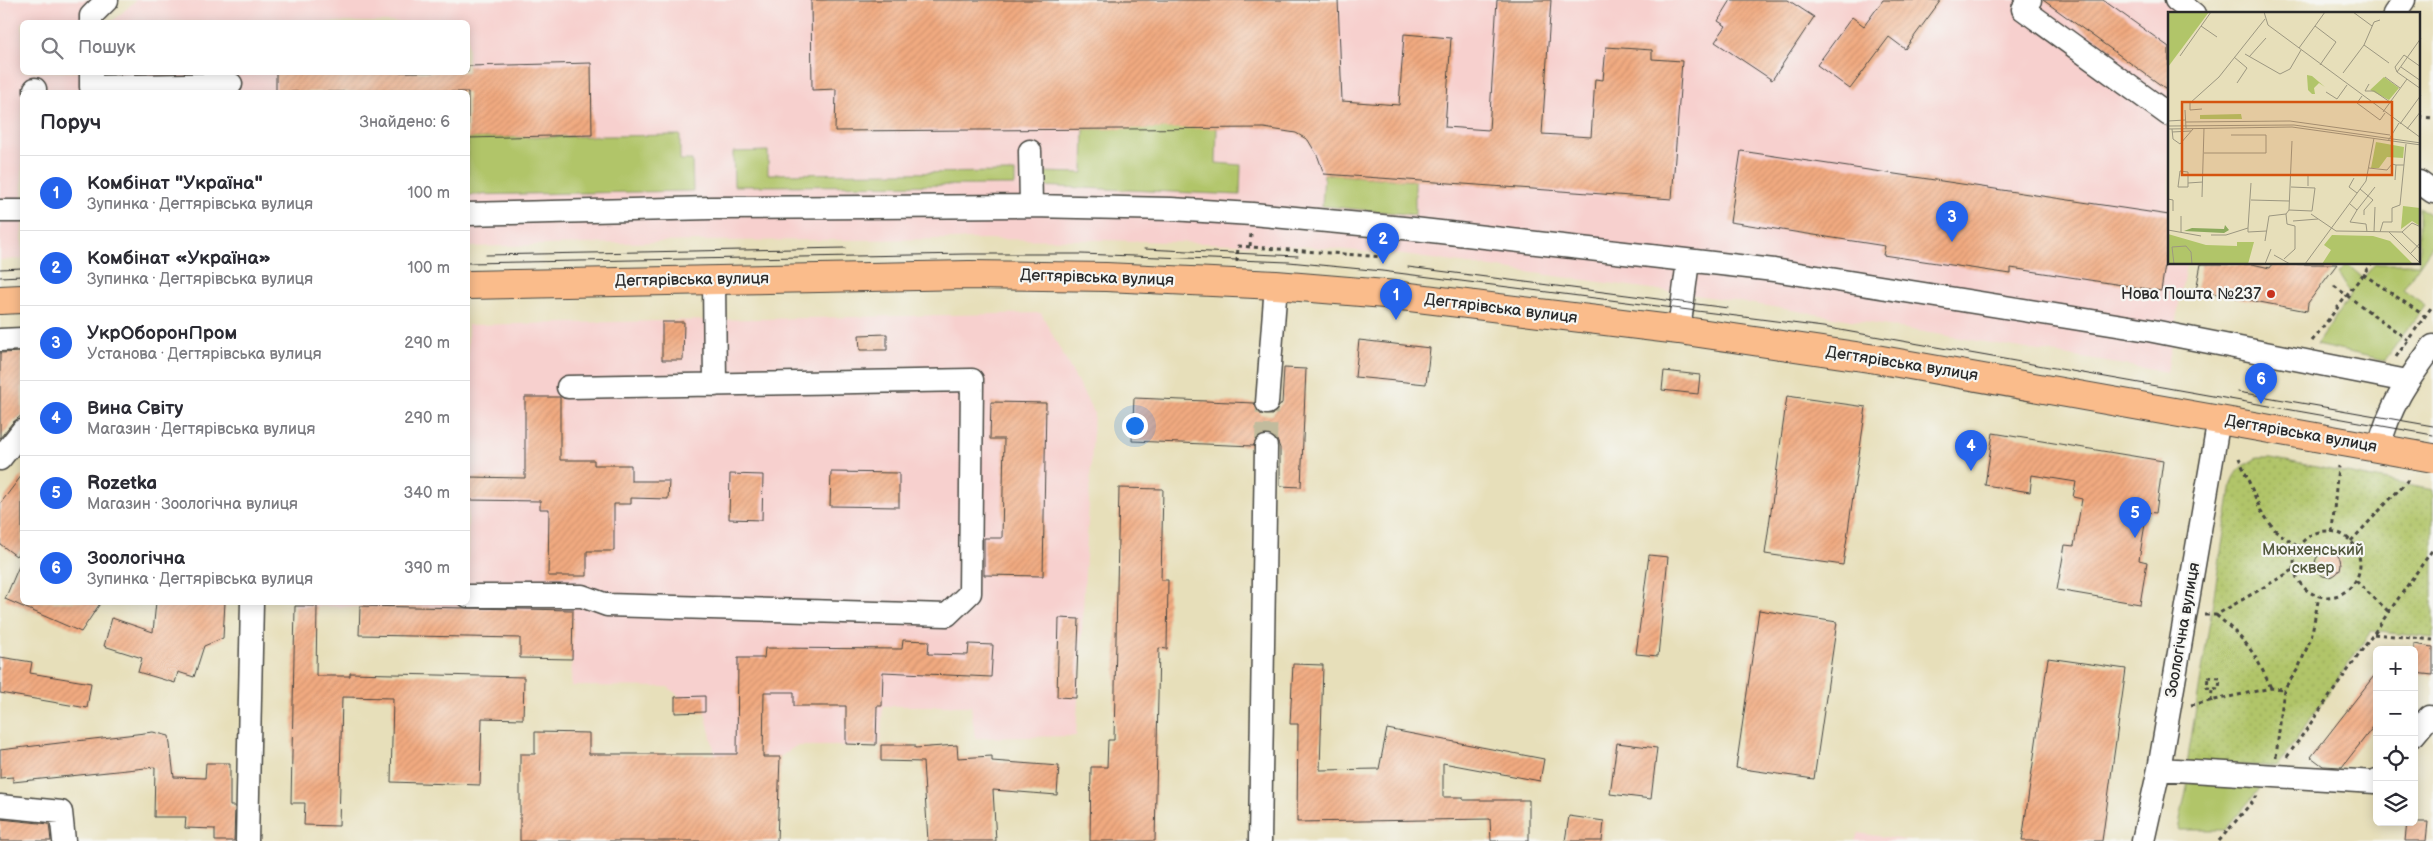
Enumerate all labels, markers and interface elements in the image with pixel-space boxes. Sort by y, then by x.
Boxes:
inset map [2168,12,2420,265]
search box [20,20,470,75]
icon: search [38,34,66,62]
text: Пошук [78,36,136,59]
text: Поруч [40,110,101,135]
text: Знайдено: 6 [360,113,450,132]
text: Комбінат "Україна" [87,172,263,195]
text: 1 [53,184,59,203]
text: 100 m [407,184,450,203]
text: Зупинка · Дегтярівська вулиця [87,195,313,214]
pin: 3 [1936,201,1968,242]
pin: 2 [1367,223,1399,264]
text: Комбінат «Україна» [87,247,271,270]
text: 2 [51,259,61,278]
text: 100 m [407,259,450,278]
street label: Дегтярівська вулиця [1020,266,1174,290]
street label: Дегтярівська вулиця [615,269,769,291]
text: Зупинка · Дегтярівська вулиця [87,270,313,289]
pin: 1 [1380,279,1412,320]
place label: Нова Пошта №237 [2121,285,2261,304]
marker: Нова Пошта №237 [2265,288,2277,300]
street label: Дегтярівська вулиця [1423,290,1579,328]
text: УкрОборонПром [87,322,237,345]
text: 3 [51,334,61,353]
text: 290 m [404,334,450,353]
street label: Дегтярівська вулиця [1824,343,1980,385]
text: Установа · Дегтярівська вулиця [87,345,322,364]
pin: 6 [2245,363,2277,404]
text: Вина Світу [87,397,184,420]
text: 4 [51,409,61,428]
text: 290 m [404,409,450,428]
street label: Дегтярівська вулиця [2224,411,2379,457]
your location [1122,413,1148,439]
text: Магазин · Дегтярівська вулиця [87,420,315,439]
pin: 4 [1955,430,1987,471]
text: Rozetka [87,472,157,495]
text: 5 [51,484,61,503]
text: 340 m [403,484,450,503]
text: Магазин · Зоологічна вулиця [87,495,298,514]
pin: 5 [2119,497,2151,538]
park label: Мюнхенський сквер [2262,541,2364,578]
text: Зоологічна [87,547,185,570]
text: 6 [51,559,61,578]
text: 390 m [404,559,450,578]
street label: Зоологічна вулиця [2162,561,2204,699]
text: Зупинка · Дегтярівська вулиця [87,570,313,589]
map controls [2373,646,2418,826]
button: + [2373,646,2418,691]
button: − [2373,691,2418,736]
button: locate [2373,736,2418,781]
button: layers [2373,781,2418,826]

